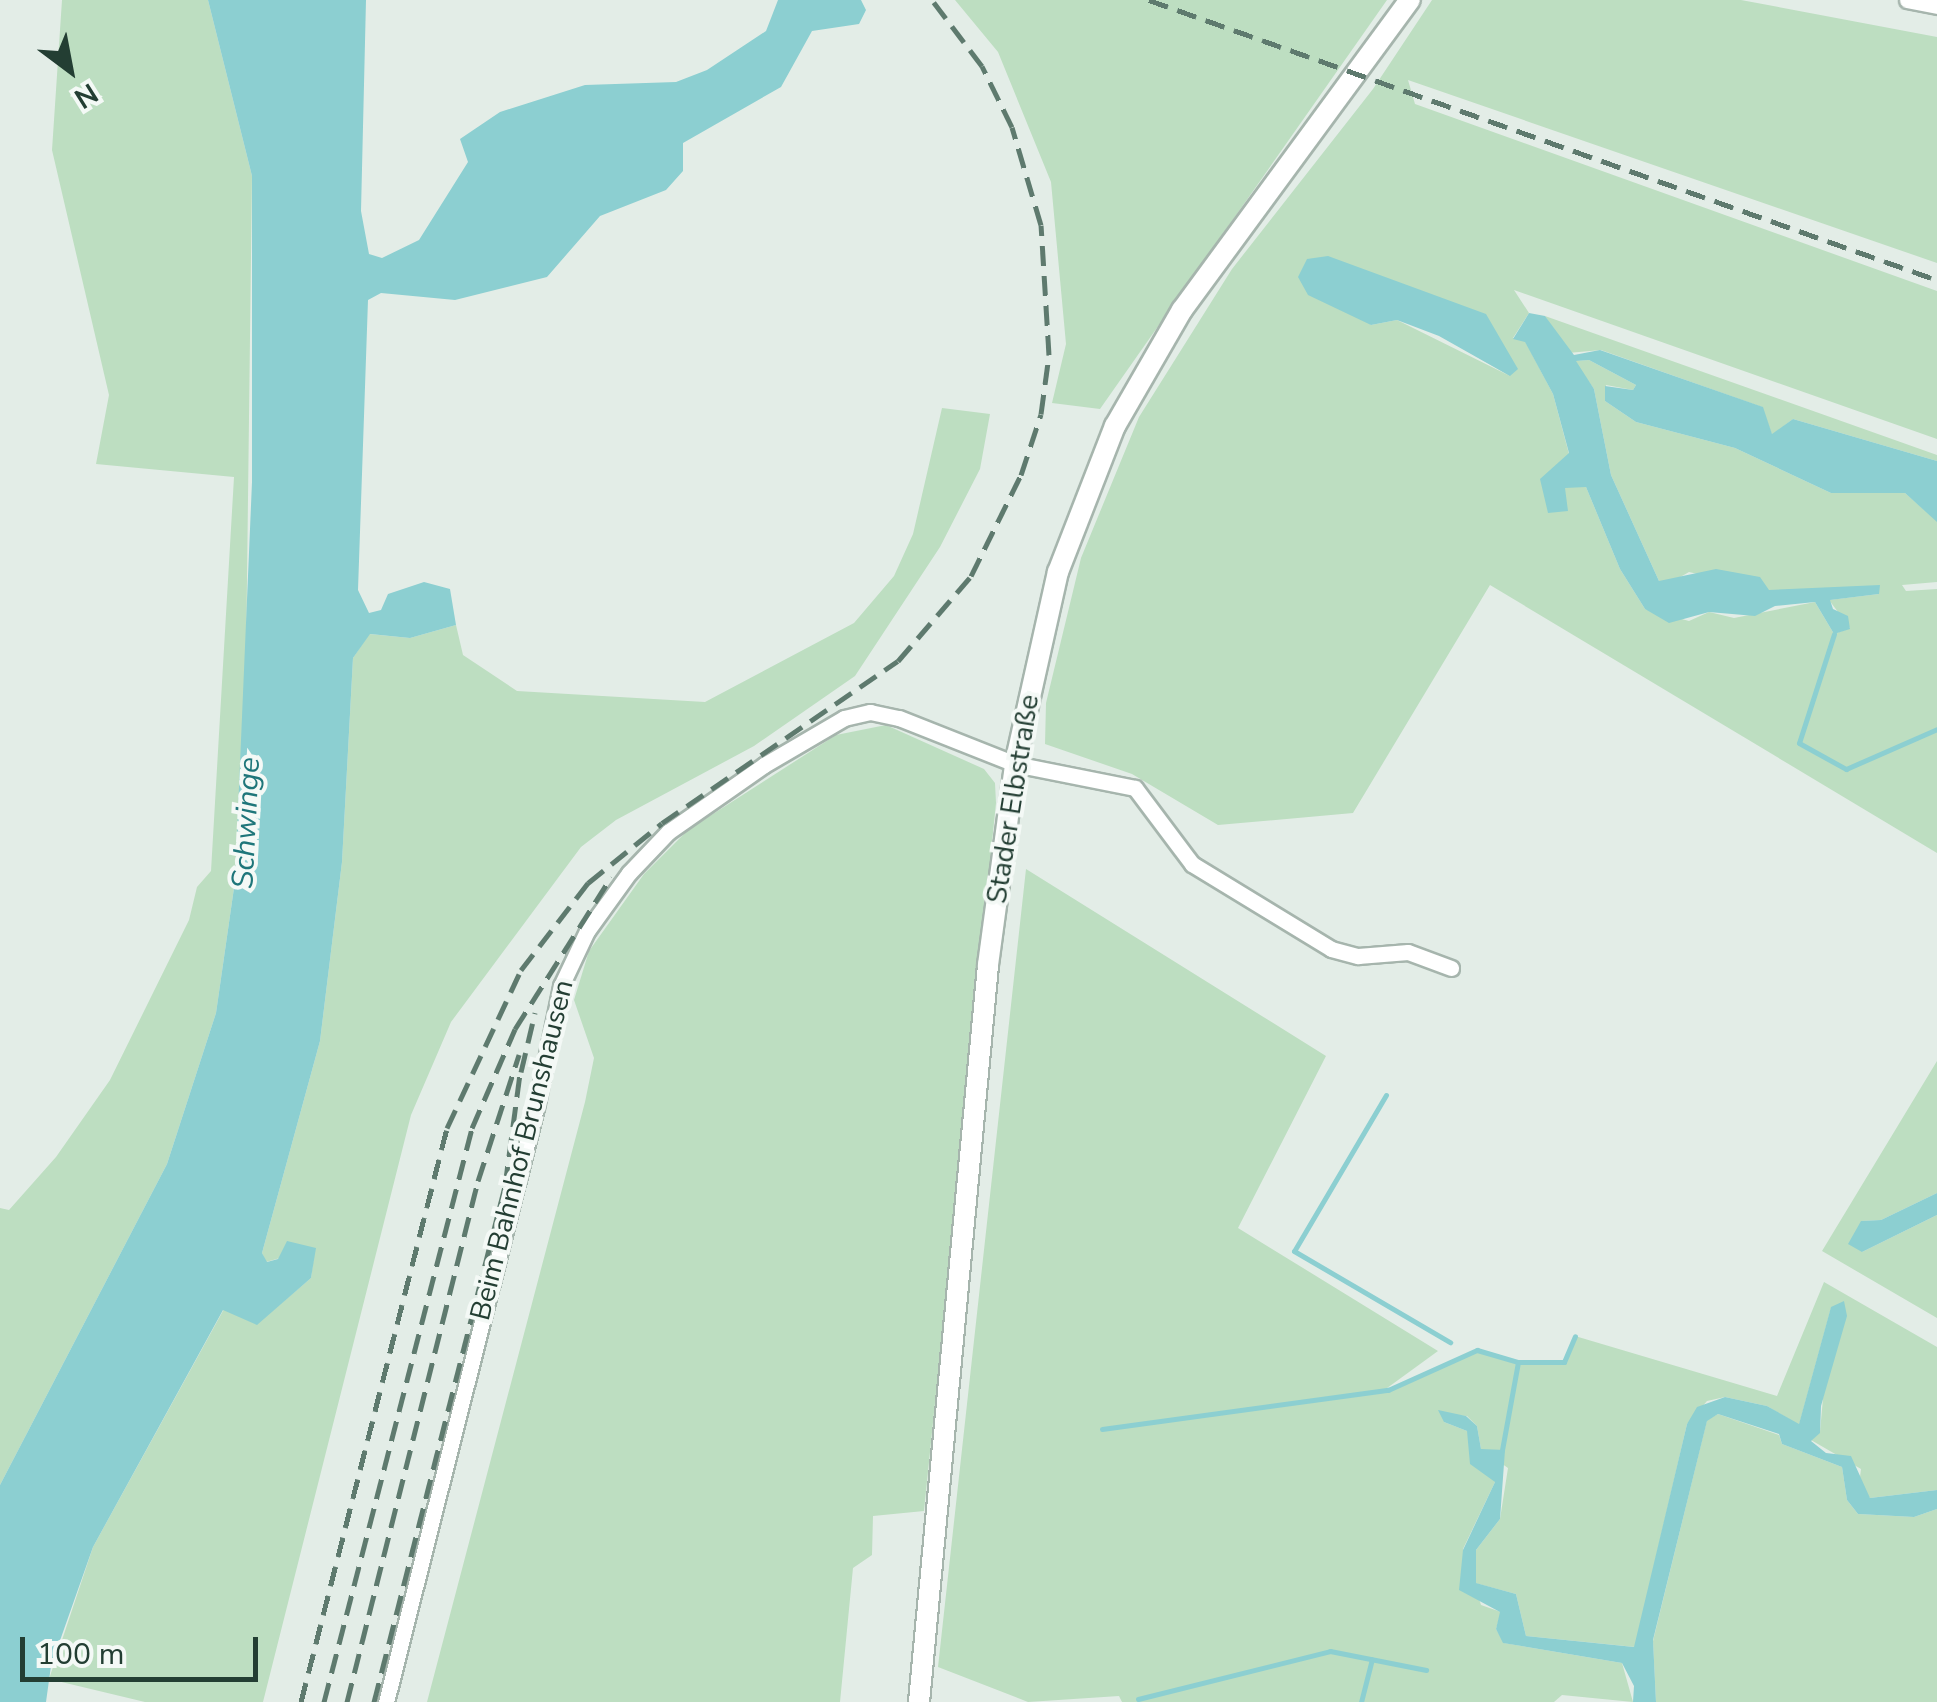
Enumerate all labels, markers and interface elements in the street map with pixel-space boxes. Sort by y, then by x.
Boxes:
north arrow [20,20,120,120]
text: N [67,74,105,117]
street label: Stader Elbstraße [980,692,1046,906]
water label: Schwinge [226,756,268,890]
street label: Beim Bahnhof Brunshausen [463,976,581,1324]
scale bar [25,1617,262,1679]
text: 100 m [37,1634,124,1675]

